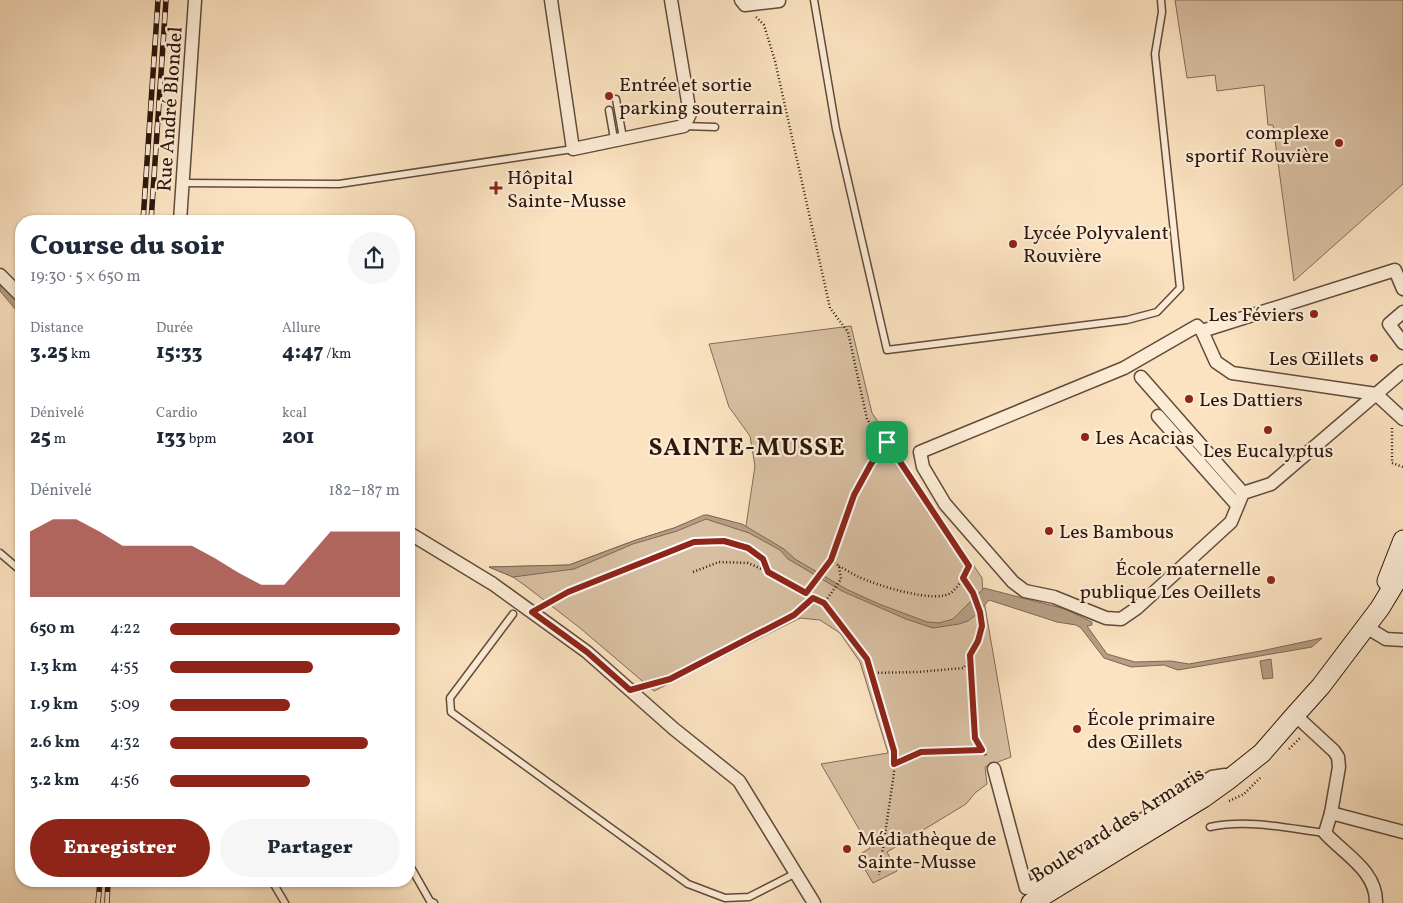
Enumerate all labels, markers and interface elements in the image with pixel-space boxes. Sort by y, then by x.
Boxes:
street label: Rue André Blondel [151,26,191,193]
place label: Entrée et sortie parking souterrain [619,72,783,123]
marker: Entrée et sortie parking souterrain [603,90,615,102]
place label: complexe sportif Rouvière [1186,120,1329,171]
marker: complexe sportif Rouvière [1333,137,1345,149]
place label: Hôpital Sainte-Musse [507,165,626,216]
marker: Hôpital Sainte-Musse [489,181,503,195]
place label: Lycée Polyvalent Rouvière [1023,220,1169,271]
text: Course du soir [30,227,225,266]
button: share [348,232,400,284]
marker: Lycée Polyvalent Rouvière [1007,238,1019,250]
text: 19:30 · 5 × 650 m [30,266,141,288]
place label: Les Féviers [1208,302,1304,330]
marker: Les Féviers [1308,308,1320,320]
text: Distance [30,319,84,338]
text: Durée [156,319,193,338]
text: Allure [282,319,321,338]
text: 3.25 [30,338,68,367]
text: 15:33 [156,338,202,367]
text: 4:47 [282,338,324,367]
text: km [68,345,91,364]
text: /km [324,345,351,364]
place label: Les Œillets [1269,346,1364,374]
marker: Les Œillets [1368,352,1380,364]
place label: Les Dattiers [1199,387,1303,415]
marker: Les Dattiers [1183,393,1195,405]
text: Dénivelé [30,404,84,423]
text: Cardio [156,404,198,423]
text: kcal [282,404,307,423]
pin [866,421,908,463]
text: 25 [30,423,51,452]
text: 133 [156,423,186,452]
text: 201 [282,423,314,452]
marker: Les Eucalyptus [1262,424,1274,436]
place label: Les Acacias [1095,425,1194,453]
icon: arrive [873,428,901,456]
text: m [51,430,66,449]
text: bpm [186,430,217,449]
district label: SAINTE-MUSSE [648,431,846,466]
marker: Les Acacias [1079,431,1091,443]
place label: Les Eucalyptus [1203,438,1333,466]
text: Dénivelé [30,480,92,502]
text: 182–187 m [329,480,400,502]
place label: Les Bambous [1059,519,1174,547]
marker: Les Bambous [1043,525,1055,537]
place label: École maternelle publique Les Oeillets [1079,556,1261,607]
marker: École maternelle publique Les Oeillets [1265,574,1277,586]
text: 650 m [30,618,75,640]
text: 4:22 [110,618,141,640]
text: 1.3 km [30,656,77,678]
text: 4:55 [110,656,139,678]
text: 1.9 km [30,694,78,716]
text: 5:09 [110,694,140,716]
place label: École primaire des Œillets [1087,706,1215,757]
marker: École primaire des Œillets [1071,723,1083,735]
text: 2.6 km [30,732,80,754]
text: 4:32 [110,732,140,754]
street label: Boulevard des Armaris [1026,761,1210,891]
text: 3.2 km [30,770,79,792]
text: 4:56 [110,770,139,792]
button: Enregistrer [30,819,210,877]
button: Partager [220,819,400,877]
place label: Médiathèque de Sainte-Musse [857,826,997,877]
marker: Médiathèque de Sainte-Musse [841,843,853,855]

